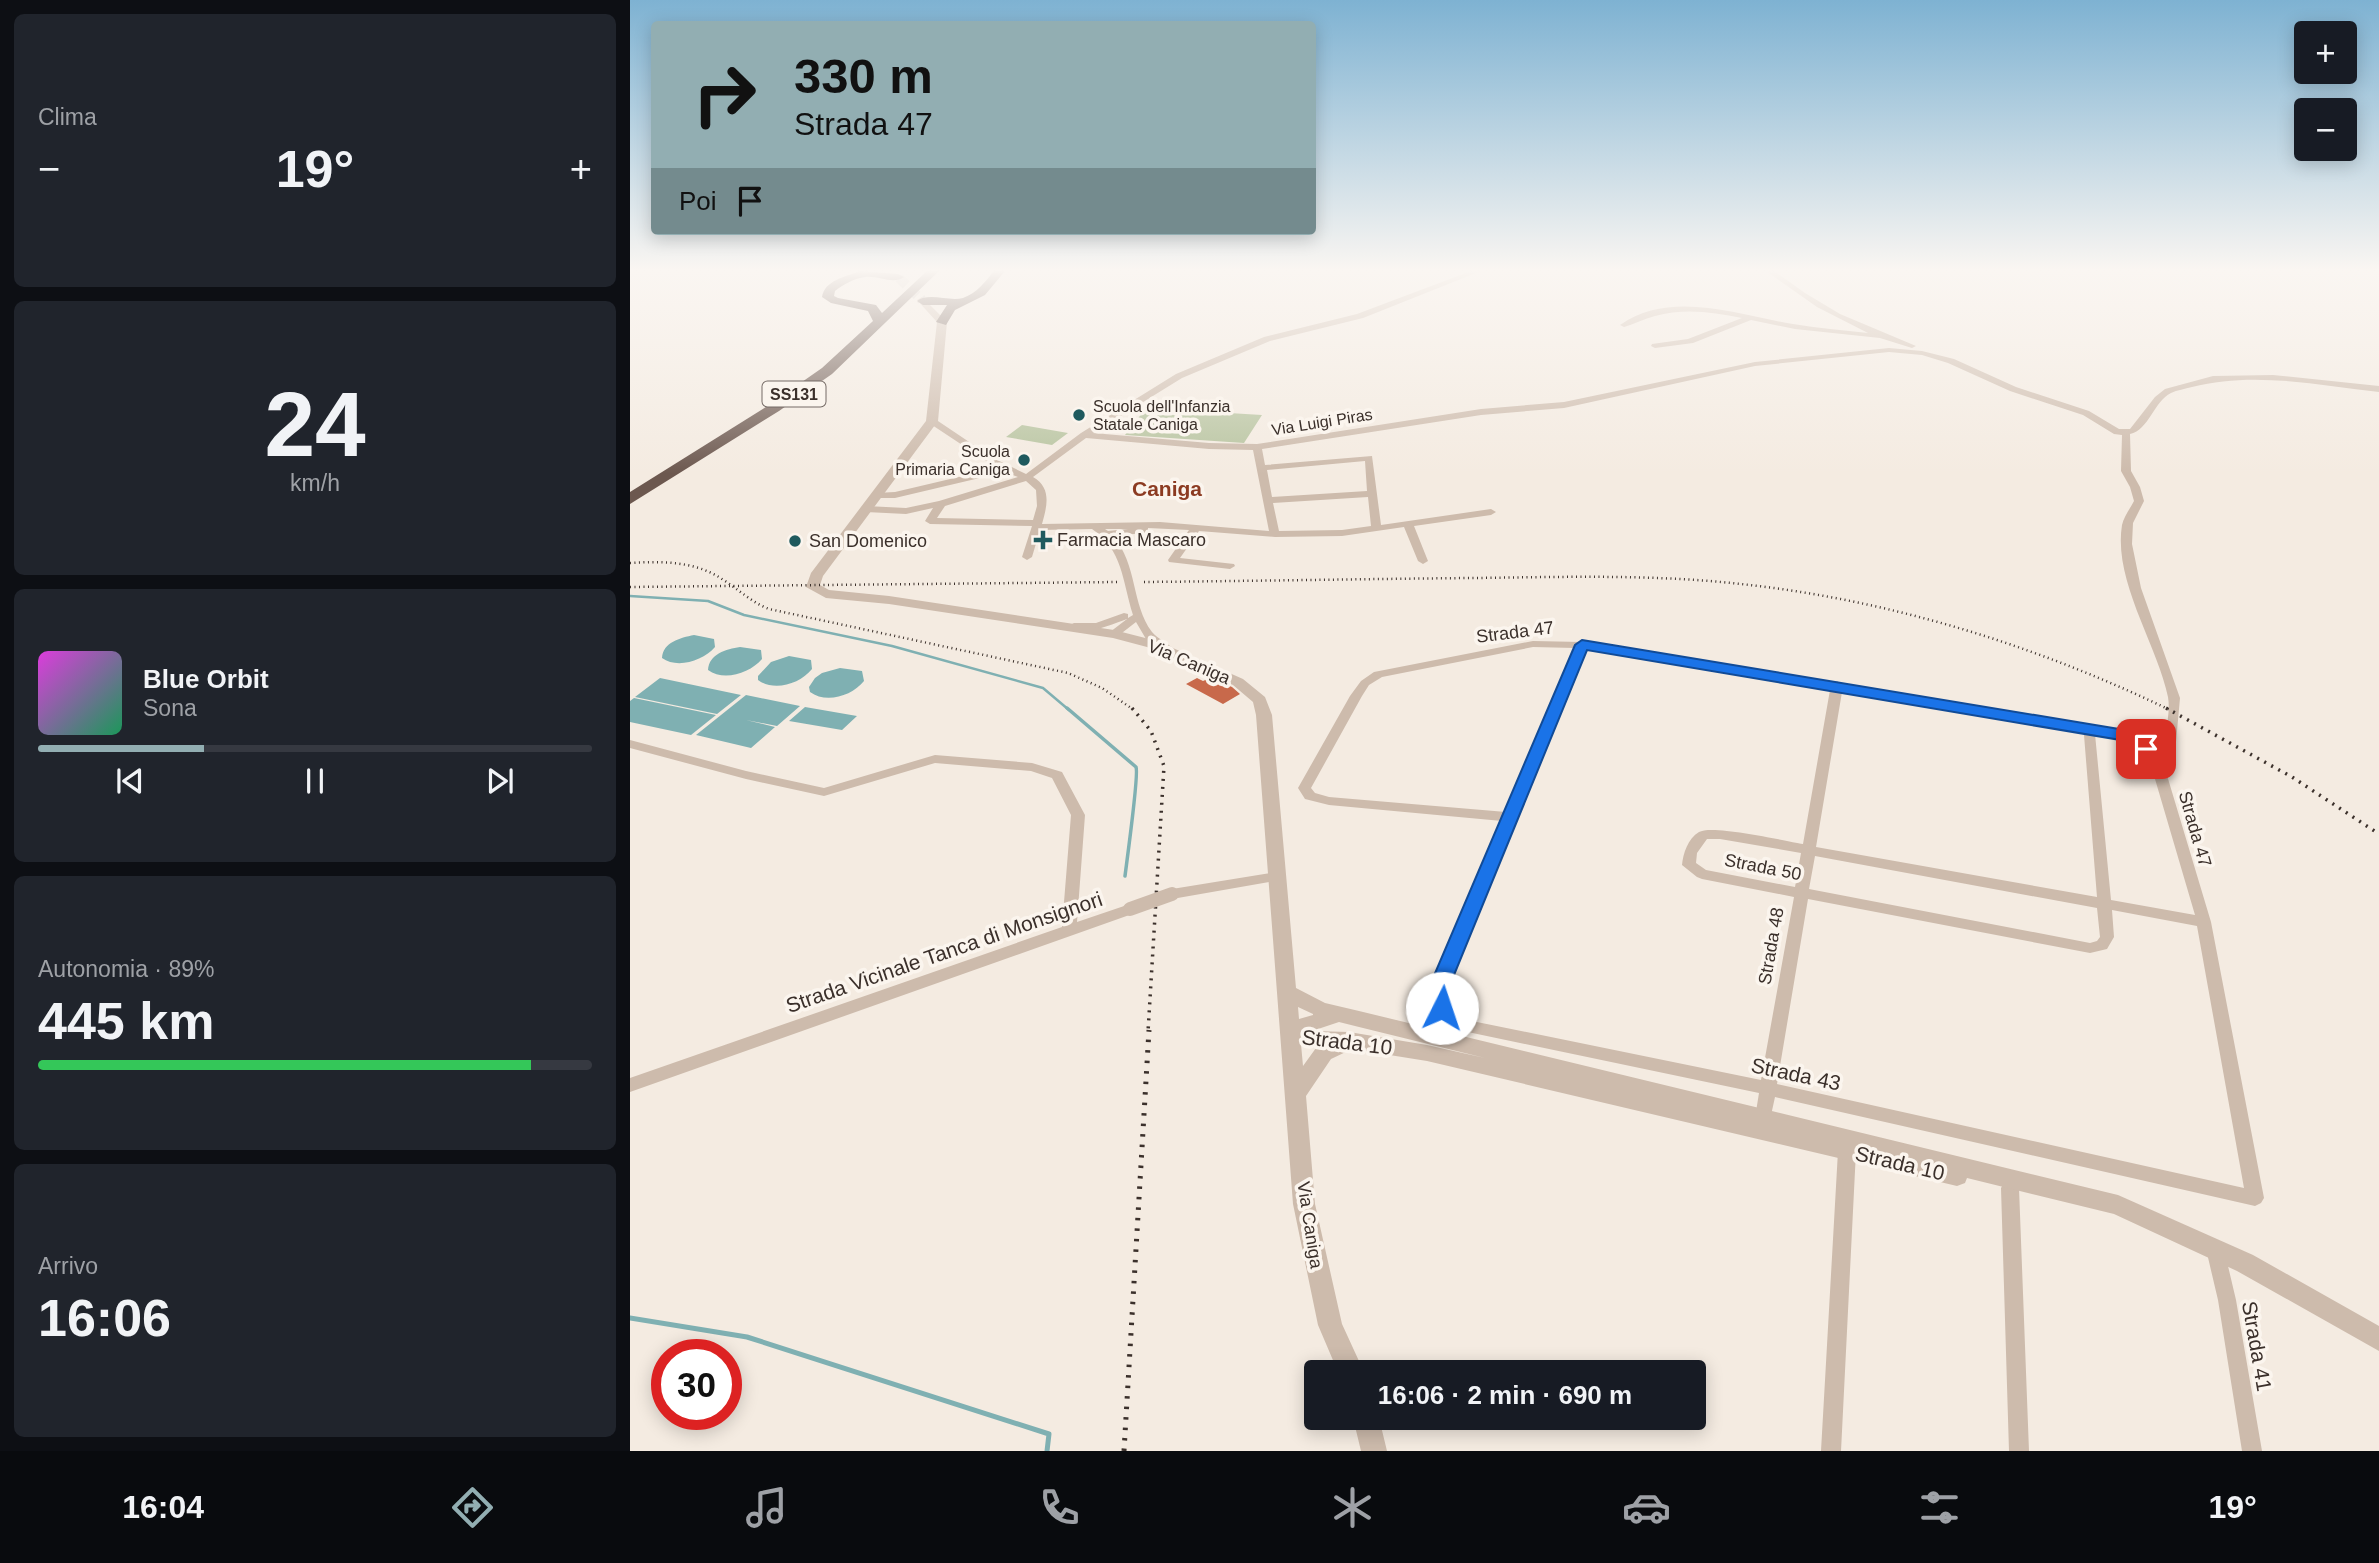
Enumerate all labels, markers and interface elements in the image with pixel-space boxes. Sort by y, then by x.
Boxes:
map controls [2294,21,2357,161]
button: + [2294,21,2357,84]
icon: right [679,49,770,140]
text: 330 m [794,49,933,103]
button: − [2294,98,2357,161]
text: Clima [38,104,97,130]
text: Strada 47 [794,106,933,142]
text: 19° [276,140,354,198]
text: − [38,148,60,190]
text: + [570,148,592,190]
icon: arrive [731,182,769,220]
text: Poi [679,186,717,216]
text: 24 [264,374,366,475]
road number: SS131 [762,382,826,406]
place label: Scuola dell'Infanzia Statale Caniga [1093,398,1230,433]
street label: Via Luigi Piras [1270,406,1374,438]
marker: Scuola dell'Infanzia Statale Caniga [1071,407,1087,423]
place label: Scuola Primaria Caniga [895,443,1010,478]
marker: Scuola Primaria Caniga [1016,452,1032,468]
text: km/h [290,470,340,496]
district label: Caniga [1132,477,1202,500]
place label: Farmacia Mascaro [1057,530,1206,550]
place label: San Domenico [809,531,927,551]
marker: Farmacia Mascaro [1035,532,1051,548]
marker: San Domenico [787,533,803,549]
street label: Strada 47 [1475,617,1555,647]
street label: Via Caniga [1145,636,1234,689]
text: Blue Orbit [143,664,269,694]
text: Sona [143,695,197,721]
pin [2116,719,2176,779]
icon: arrive [2127,730,2165,768]
icon: previous [111,762,149,800]
icon: pause [296,762,334,800]
icon: next [481,762,519,800]
street label: Strada 47 [2175,789,2215,869]
street label: Strada 50 [1723,850,1803,884]
street label: Strada Vicinale Tanca di Monsignori [783,887,1105,1017]
street label: Strada 48 [1754,906,1788,986]
text: Autonomia · 89% [38,956,214,982]
position arrow [1405,971,1479,1045]
text: 445 km [38,992,214,1050]
street label: Strada 10 [1300,1025,1394,1059]
street label: Strada 43 [1749,1053,1843,1095]
street label: Strada 10 [1853,1142,1947,1184]
street label: Via Caniga [1293,1180,1327,1271]
text: Arrivo [38,1253,98,1279]
text: 16:06 [38,1289,171,1347]
street label: Strada 41 [2238,1299,2276,1393]
speed limit sign: 30 [651,1339,742,1430]
text: 16:06 · 2 min · 690 m [1378,1380,1632,1410]
icon: directions [448,1483,497,1532]
icon: music [742,1483,791,1532]
icon: phone [1035,1483,1084,1532]
icon: climate [1328,1483,1377,1532]
icon: car [1622,1483,1671,1532]
icon: filters [1915,1483,1964,1532]
text: 16:04 [122,1489,204,1525]
text: 19° [2208,1489,2257,1525]

